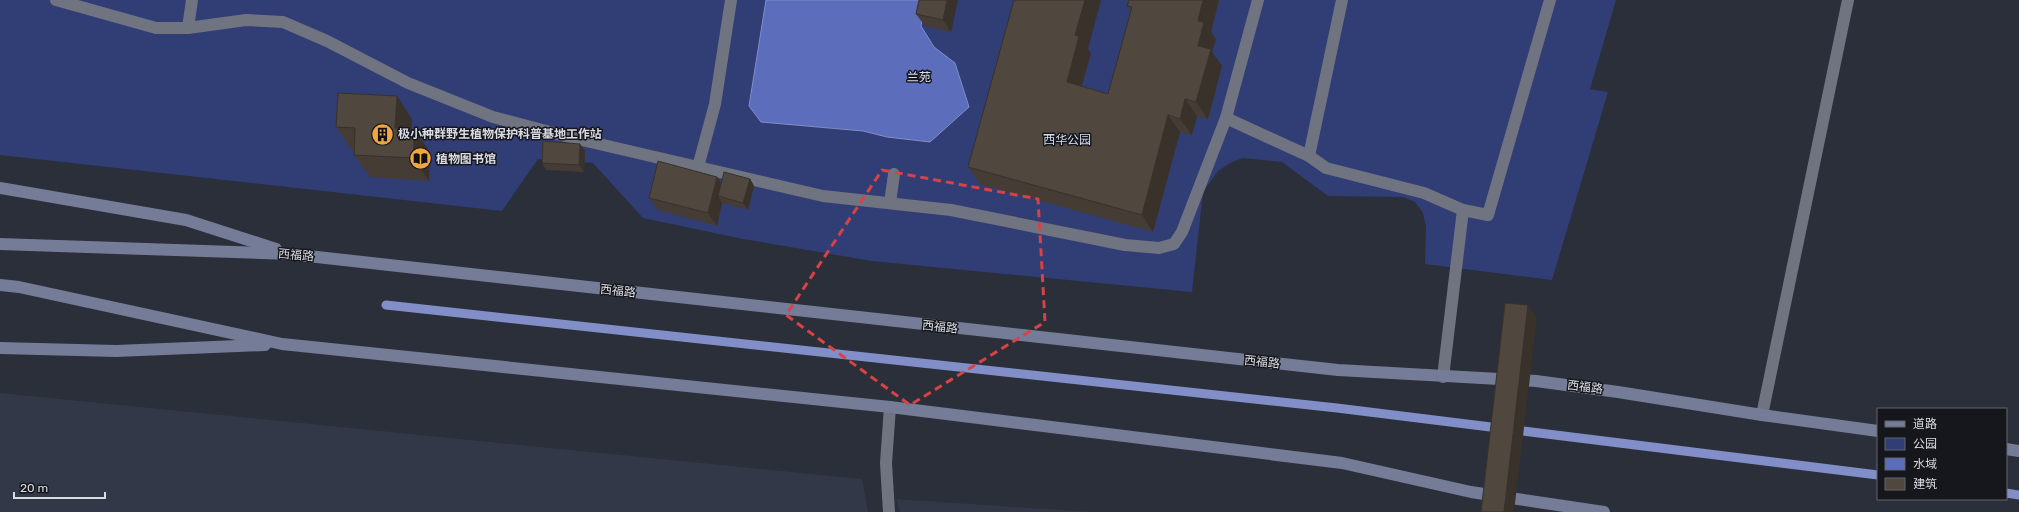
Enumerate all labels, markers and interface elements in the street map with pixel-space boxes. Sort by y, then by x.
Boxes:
park label: 兰苑 [907,70,931,84]
building icon: 极小种群野生植物保护科普基地工作站 [369,121,395,147]
place label: 极小种群野生植物保护科普基地工作站 [398,127,602,141]
park label: 西华公园 [1043,133,1091,147]
library icon: 植物图书馆 [408,146,434,172]
place label: 植物图书馆 [436,152,496,166]
street label: 西福路 [277,246,315,264]
street label: 西福路 [599,282,637,300]
street label: 西福路 [921,318,959,336]
street label: 西福路 [1243,353,1281,371]
street label: 西福路 [1566,378,1604,396]
legend [1877,408,2007,500]
text: 道路 [1913,417,1937,431]
text: 公园 [1913,437,1937,451]
text: 水域 [1913,457,1937,471]
scale bar [14,474,105,500]
text: 建筑 [1913,477,1937,491]
text: 20 m [20,481,48,495]

